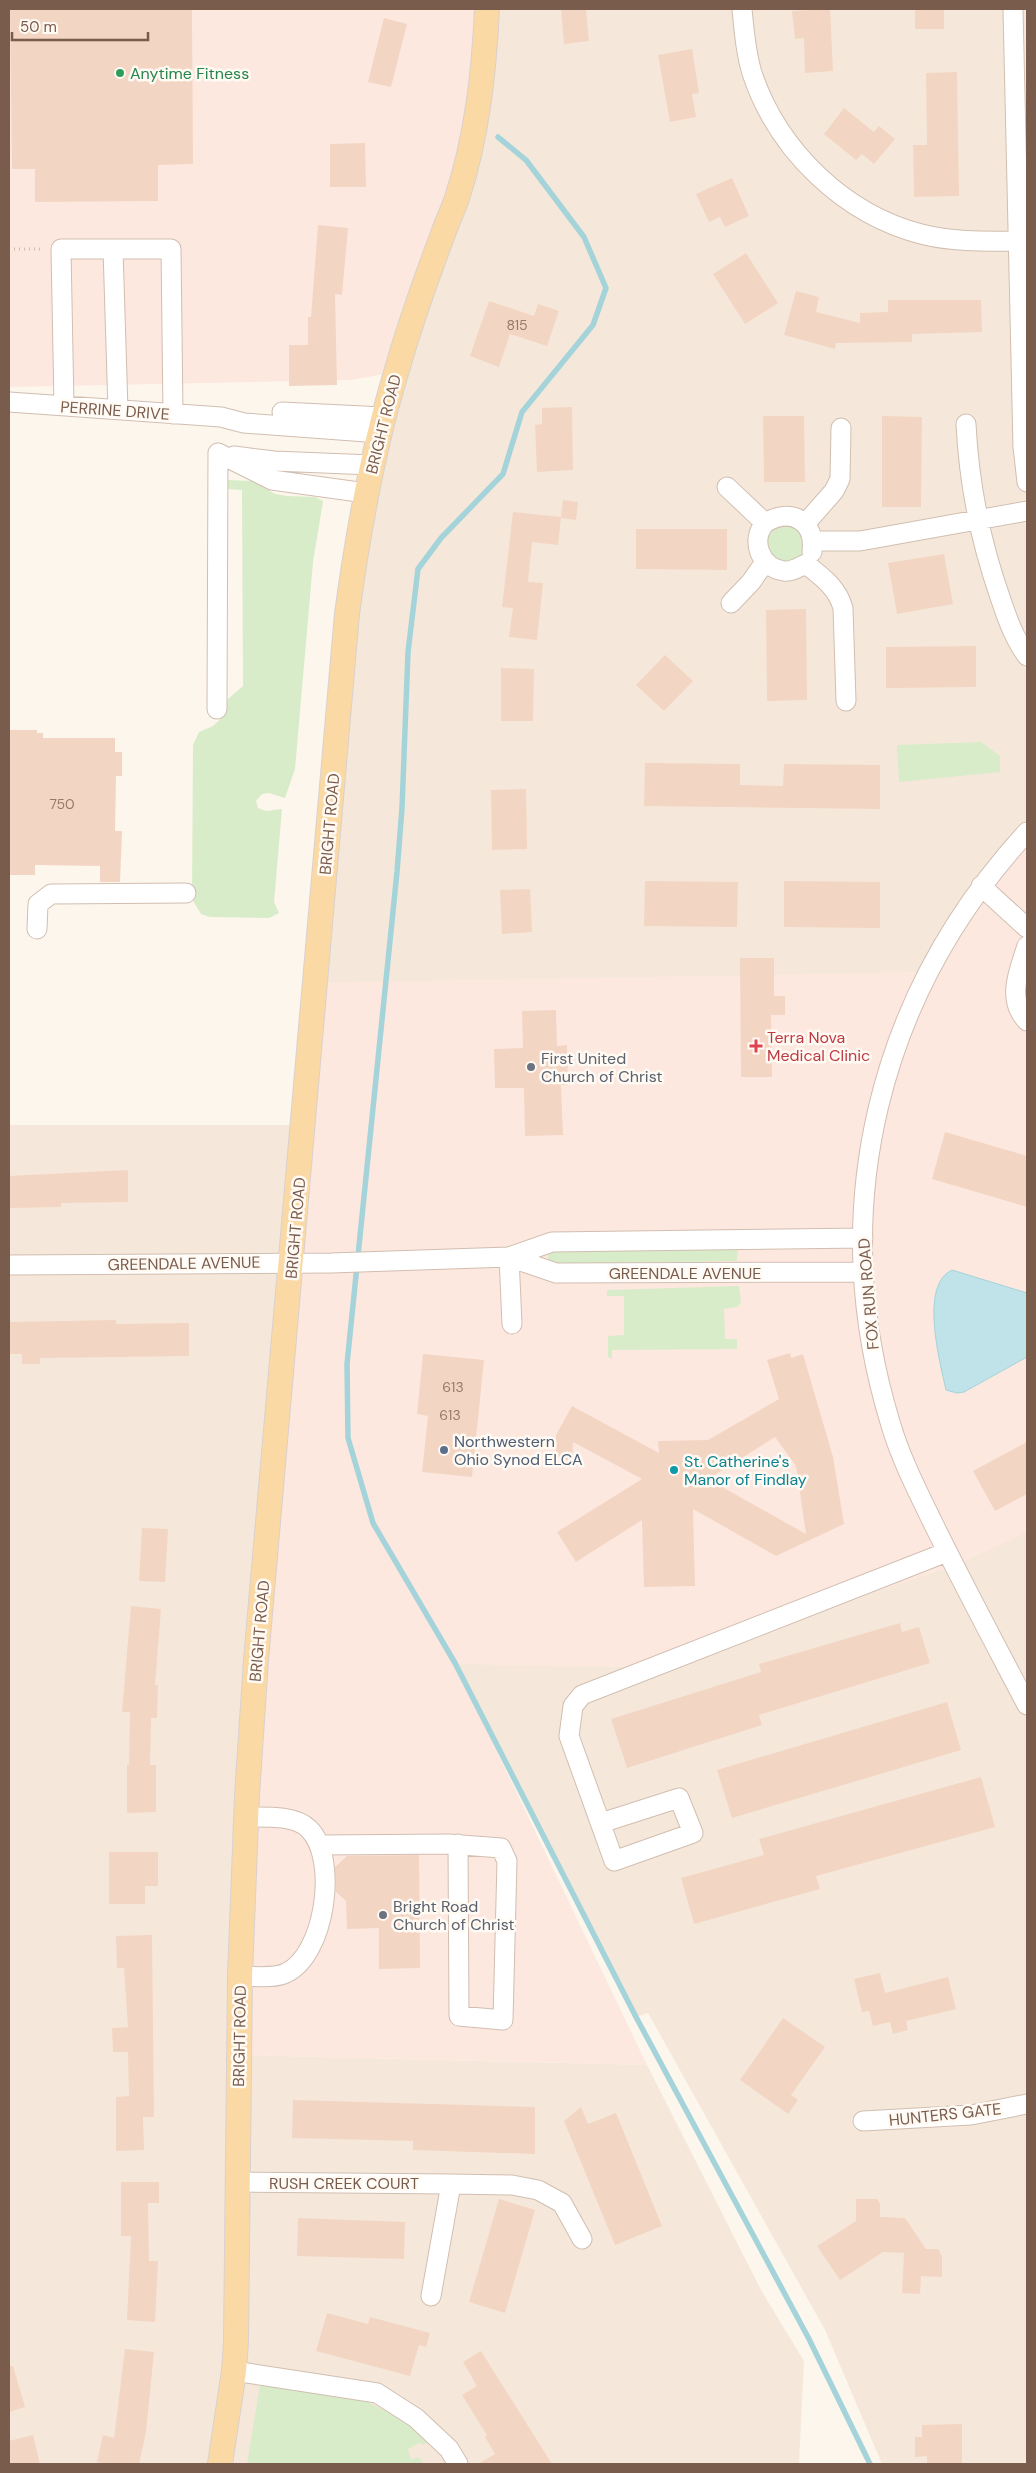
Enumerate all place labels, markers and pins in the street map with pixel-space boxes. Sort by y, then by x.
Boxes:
place label: Anytime Fitness [130,63,249,84]
marker: Anytime Fitness [114,67,126,79]
place label: Terra Nova Medical Clinic [767,1027,870,1066]
marker: Terra Nova Medical Clinic [749,1039,763,1053]
place label: First United Church of Christ [541,1048,663,1087]
marker: First United Church of Christ [525,1061,537,1073]
place label: Northwestern Ohio Synod ELCA [454,1431,583,1470]
marker: Northwestern Ohio Synod ELCA [438,1444,450,1456]
place label: St. Catherine's Manor of Findlay [684,1451,807,1490]
marker: St. Catherine's Manor of Findlay [668,1464,680,1476]
place label: Bright Road Church of Christ [393,1896,515,1935]
marker: Bright Road Church of Christ [377,1909,389,1921]

